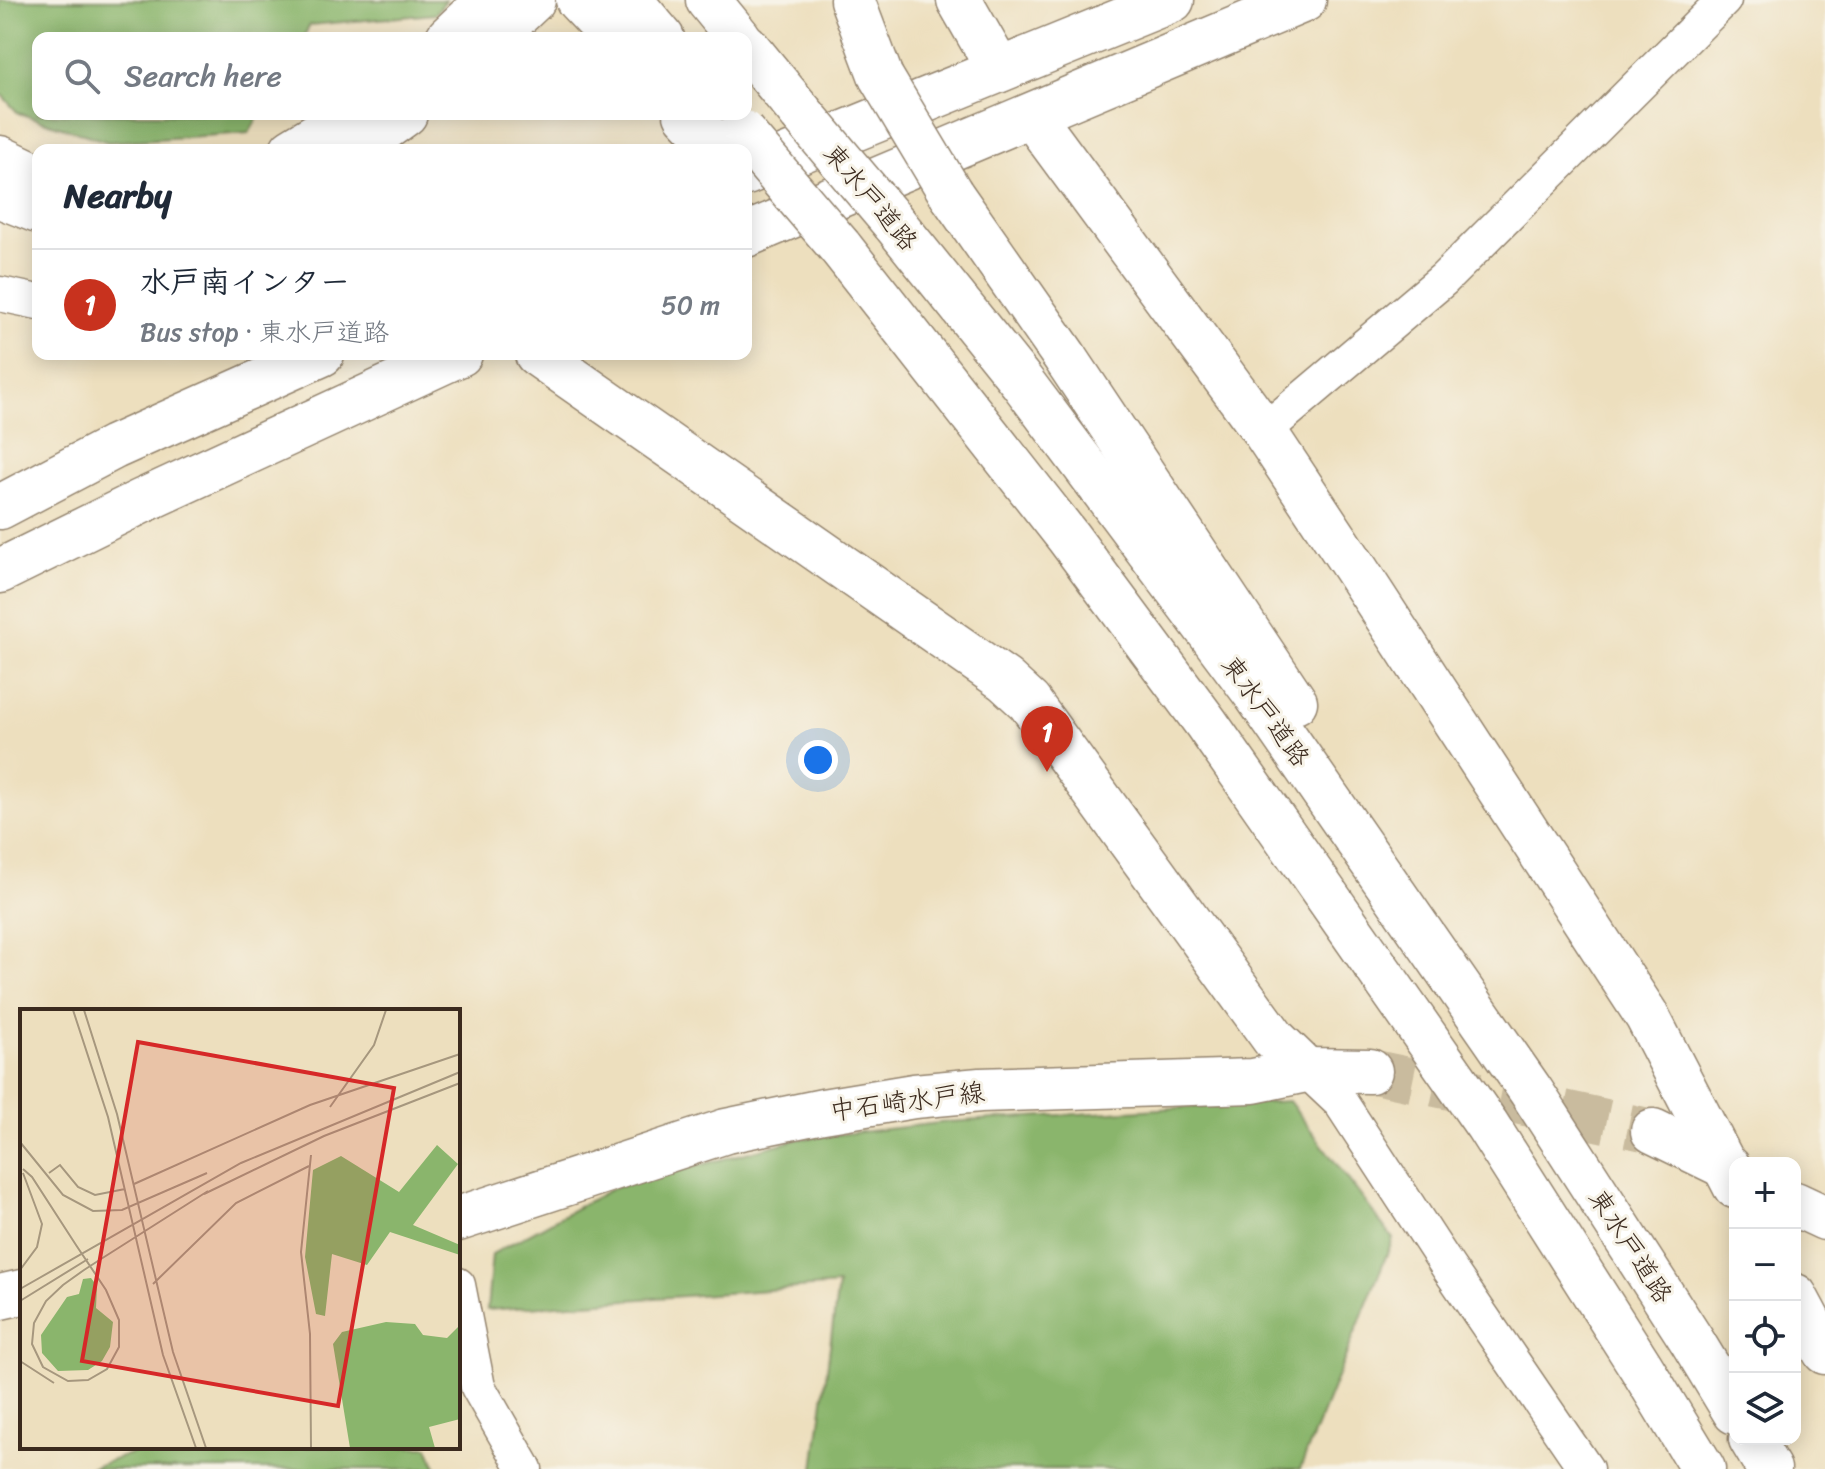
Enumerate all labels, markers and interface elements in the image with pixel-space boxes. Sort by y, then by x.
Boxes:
search box [32,32,752,120]
text: Search here [124,49,282,103]
icon: search [60,54,104,98]
street label: 東水戸道路 [812,132,930,262]
text: Nearby [64,166,172,226]
text: 水戸南インター [140,255,350,309]
text: 1 [84,282,96,328]
text: 50 m [661,282,720,328]
text: Bus stop · 東水戸道路 [140,309,389,355]
street label: 東水戸道路 [1209,645,1323,777]
pin: 1 [1021,706,1073,772]
your location [798,740,838,780]
inset map [20,1009,460,1449]
street label: 中石崎水戸線 [827,1069,987,1133]
map controls [1729,1157,1801,1445]
button: + [1729,1157,1801,1229]
street label: 東水戸道路 [1576,1179,1686,1313]
button: − [1729,1229,1801,1301]
button: locate [1729,1301,1801,1373]
button: layers [1729,1373,1801,1445]

